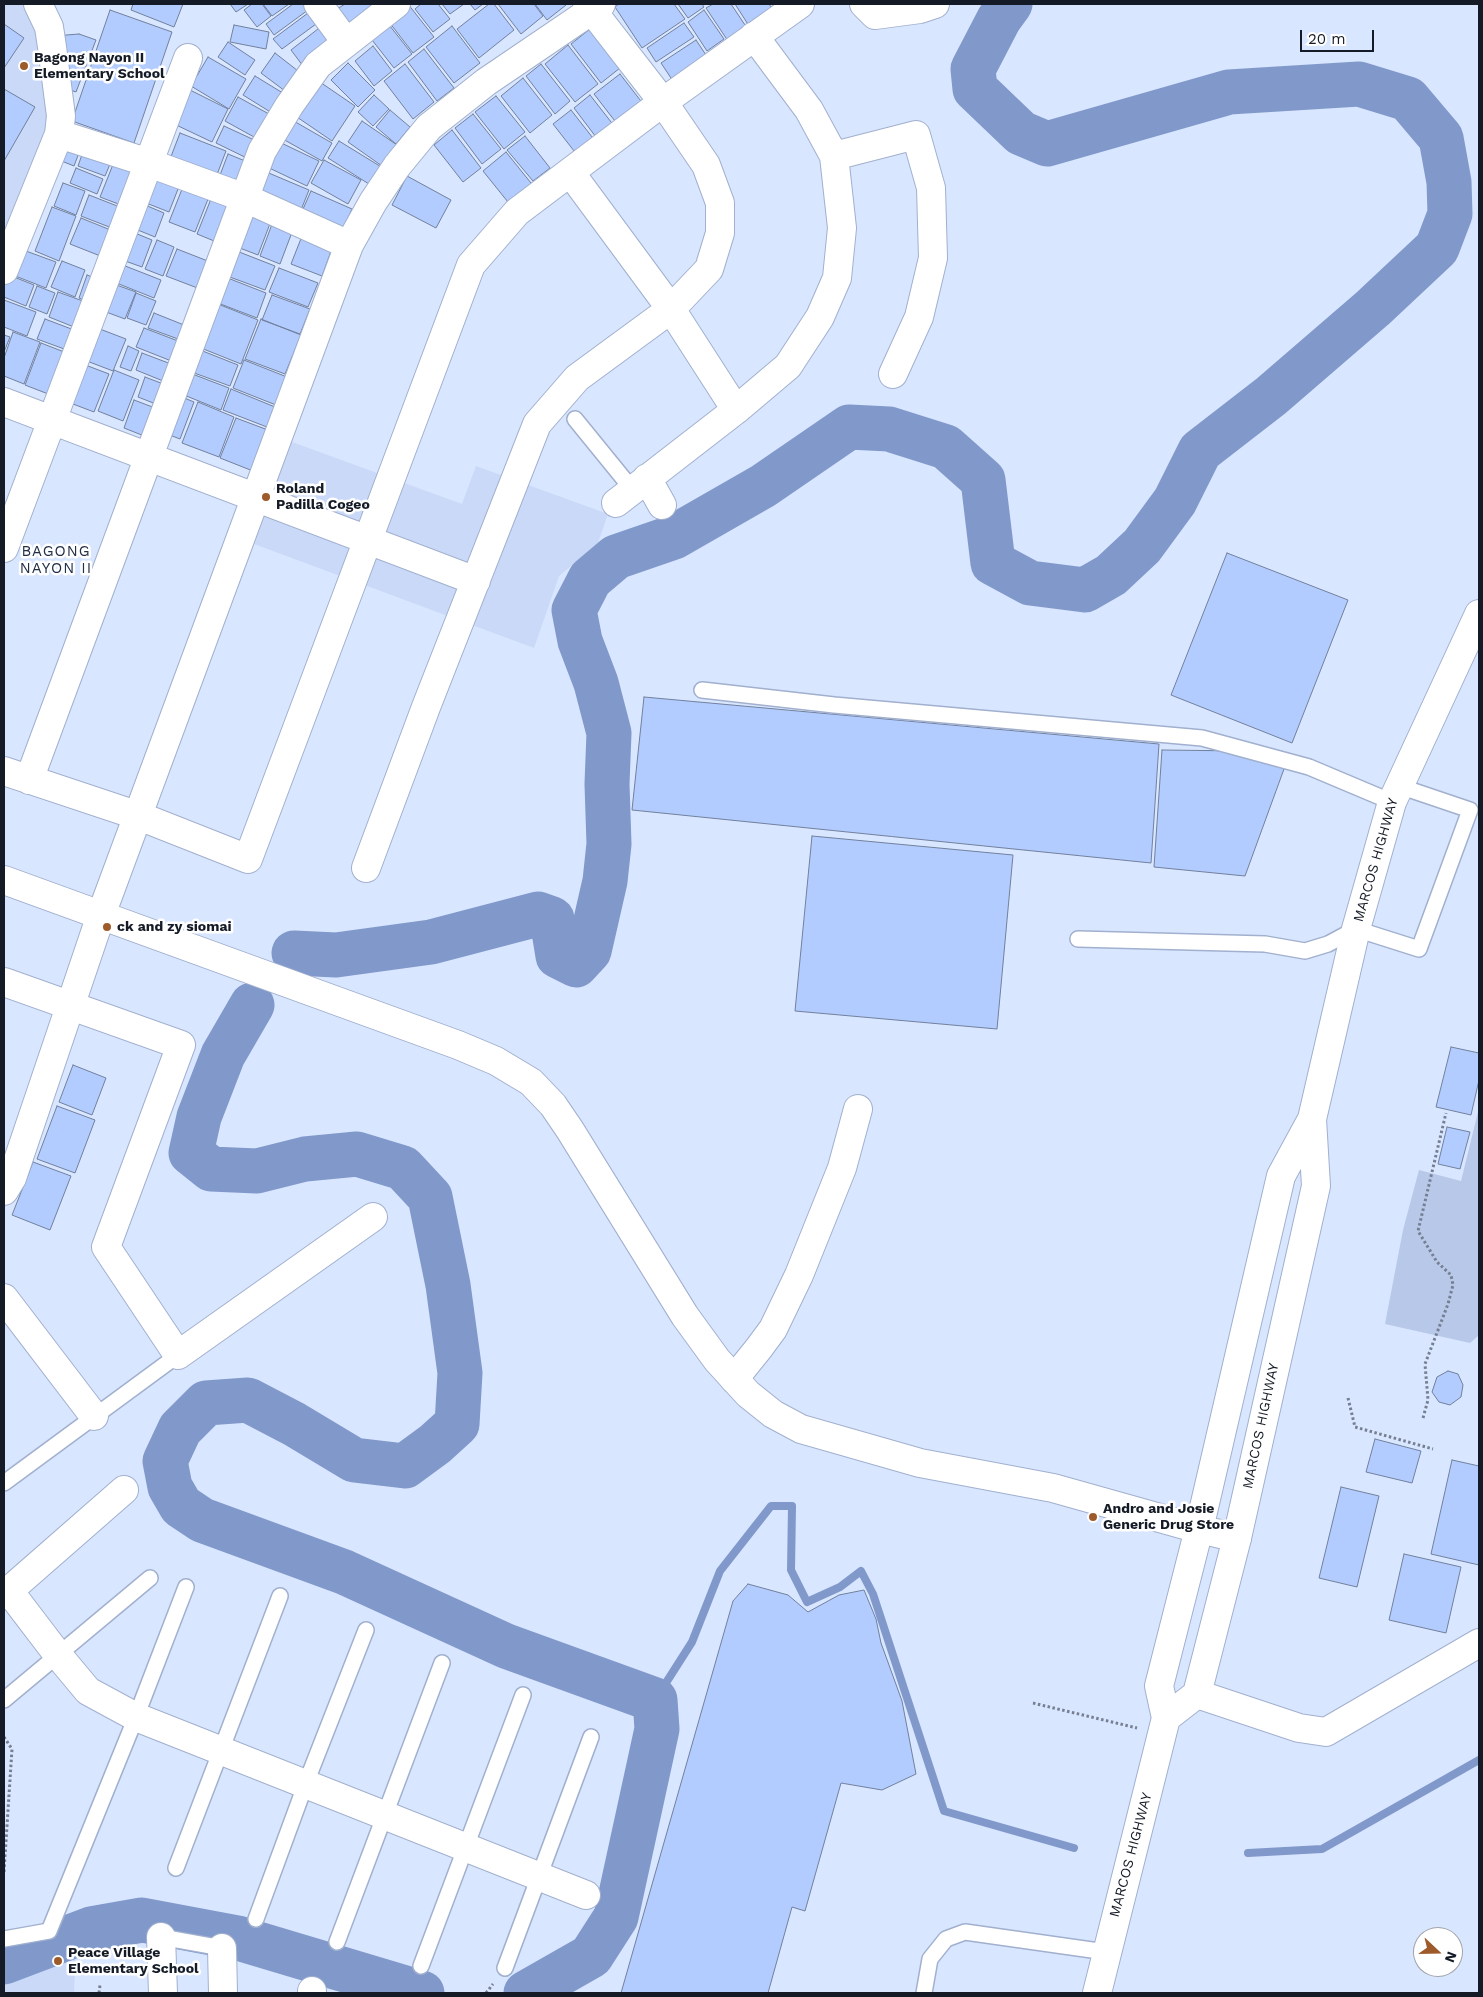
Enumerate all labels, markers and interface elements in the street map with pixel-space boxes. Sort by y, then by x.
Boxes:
scale bar [1303,20,1377,52]
text: 20 m [1308,30,1346,48]
place label: Bagong Nayon II Elementary School [34,50,165,82]
marker: Bagong Nayon II Elementary School [18,60,30,72]
place label: Roland Padilla Cogeo [276,481,370,514]
marker: Roland Padilla Cogeo [260,491,272,503]
district label: BAGONG NAYON II [19,543,93,578]
street label: MARCOS HIGHWAY [1350,796,1402,924]
place label: ck and zy siomai [117,919,232,935]
marker: ck and zy siomai [101,921,113,933]
street label: MARCOS HIGHWAY [1239,1362,1283,1490]
place label: Andro and Josie Generic Drug Store [1103,1501,1234,1534]
marker: Andro and Josie Generic Drug Store [1087,1511,1099,1523]
street label: MARCOS HIGHWAY [1106,1791,1156,1919]
north arrow [1413,1927,1463,1977]
place label: Peace Village Elementary School [68,1945,199,1978]
text: N [1442,1949,1460,1965]
marker: Peace Village Elementary School [52,1955,64,1967]

